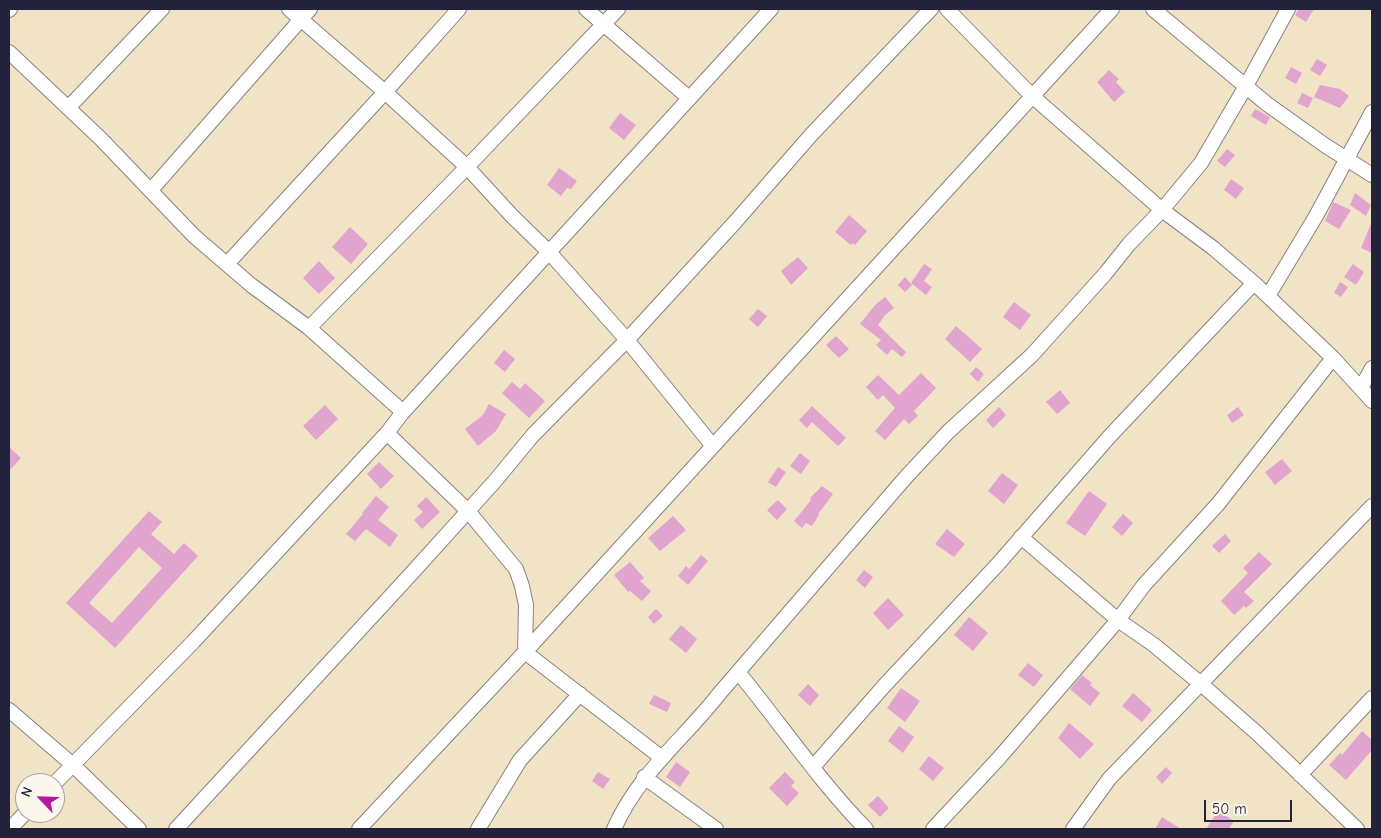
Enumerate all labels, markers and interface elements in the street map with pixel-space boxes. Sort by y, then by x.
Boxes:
north arrow [15,773,65,823]
text: N [17,784,36,800]
scale bar [1206,790,1294,822]
text: 50 m [1212,800,1247,818]

